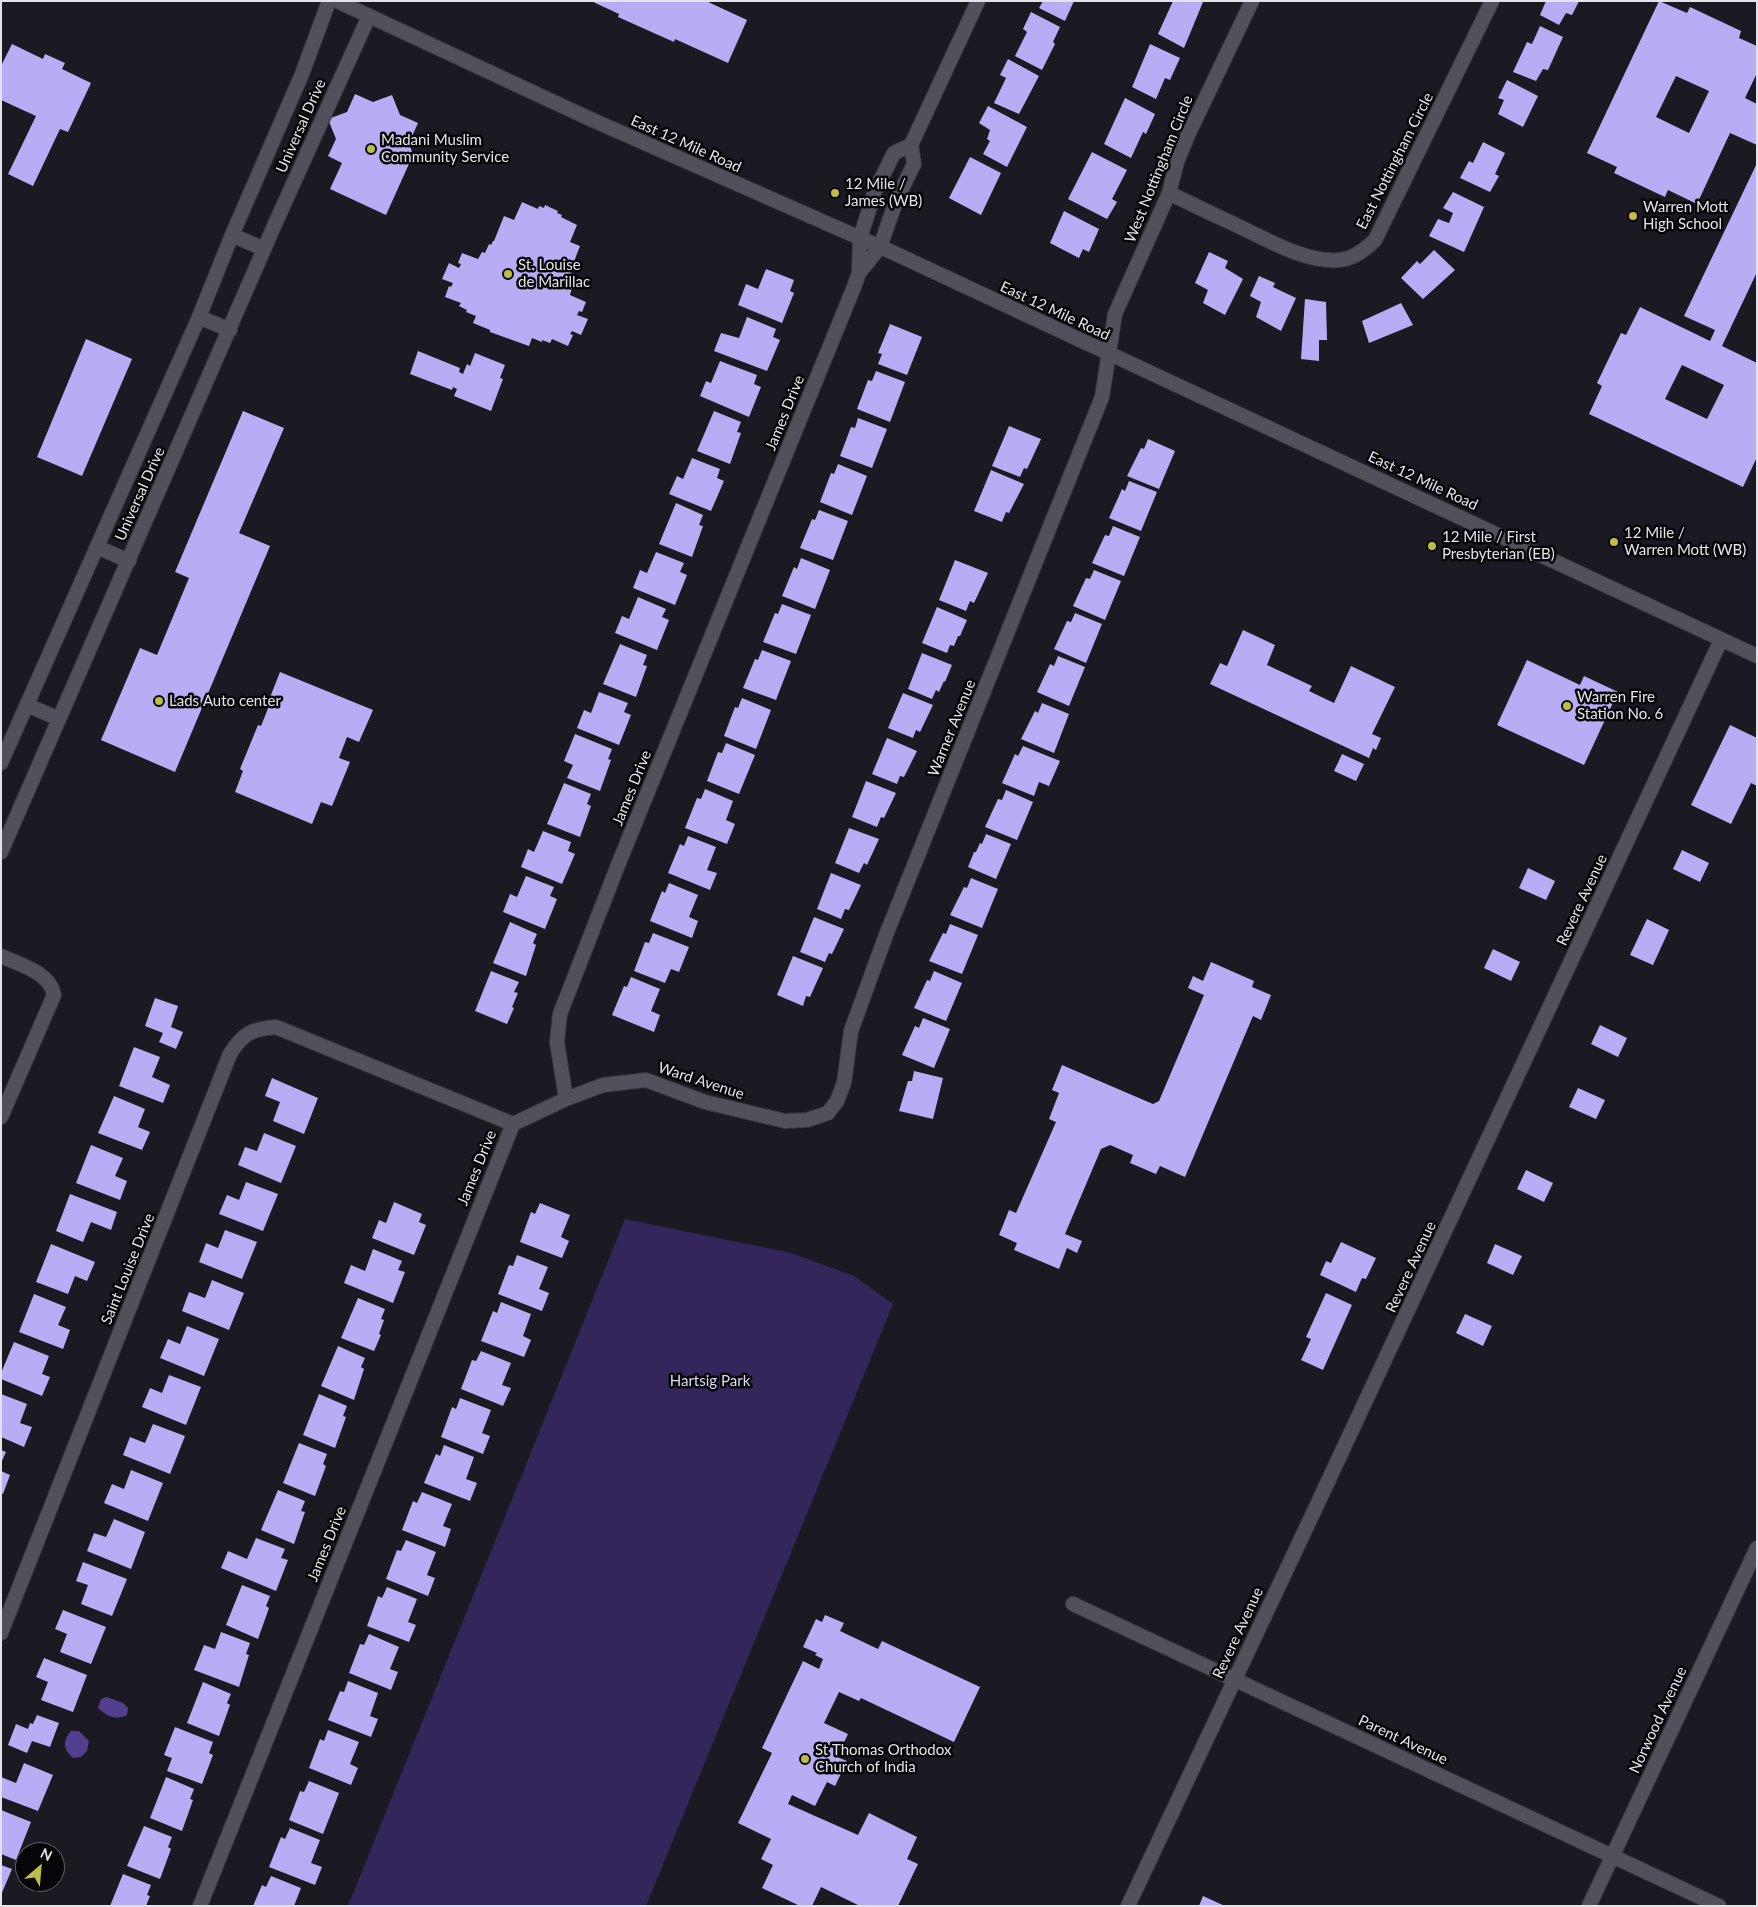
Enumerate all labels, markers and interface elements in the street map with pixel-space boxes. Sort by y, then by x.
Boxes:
street label: Universal Drive [272,76,330,176]
street label: East Nottingham Circle [1353,90,1437,232]
street label: West Nottingham Circle [1121,93,1197,245]
street label: East 12 Mile Road [628,112,744,176]
place label: Madani Muslim Community Service [381,131,509,166]
marker: Madani Muslim Community Service [365,143,377,155]
place label: 12 Mile / James (WB) [845,175,922,210]
marker: 12 Mile / James (WB) [829,187,841,199]
place label: Warren Mott High School [1643,198,1728,233]
marker: Warren Mott High School [1627,210,1639,222]
place label: St. Louise de Marillac [518,256,590,291]
marker: St. Louise de Marillac [502,268,514,280]
street label: East 12 Mile Road [997,278,1113,344]
street label: James Drive [762,373,808,453]
street label: Universal Drive [111,444,169,544]
street label: East 12 Mile Road [1365,448,1481,514]
place label: 12 Mile / Warren Mott (WB) [1624,524,1746,559]
place label: 12 Mile / First Presbyterian (EB) [1442,528,1555,563]
marker: 12 Mile / Warren Mott (WB) [1608,536,1620,548]
marker: 12 Mile / First Presbyterian (EB) [1426,540,1438,552]
street label: Warner Avenue [924,677,980,779]
place label: Warren Fire Station No. 6 [1577,688,1663,723]
place label: Lads Auto center [169,692,281,710]
marker: Lads Auto center [153,695,165,707]
marker: Warren Fire Station No. 6 [1561,700,1573,712]
street label: James Drive [609,748,655,828]
street label: Revere Avenue [1553,851,1611,949]
street label: Ward Avenue [656,1059,746,1103]
street label: James Drive [454,1128,500,1208]
street label: Saint Louise Drive [98,1211,158,1327]
street label: Revere Avenue [1382,1218,1440,1316]
park label: Hartsig Park [670,1372,750,1390]
street label: James Drive [304,1504,350,1584]
street label: Revere Avenue [1209,1584,1267,1682]
street label: Norwood Avenue [1625,1664,1691,1776]
street label: Parent Avenue [1355,1711,1451,1769]
place label: St Thomas Orthodox Church of India [815,1741,951,1776]
marker: St Thomas Orthodox Church of India [799,1753,811,1765]
north arrow [15,1842,65,1892]
text: N [38,1844,55,1864]

